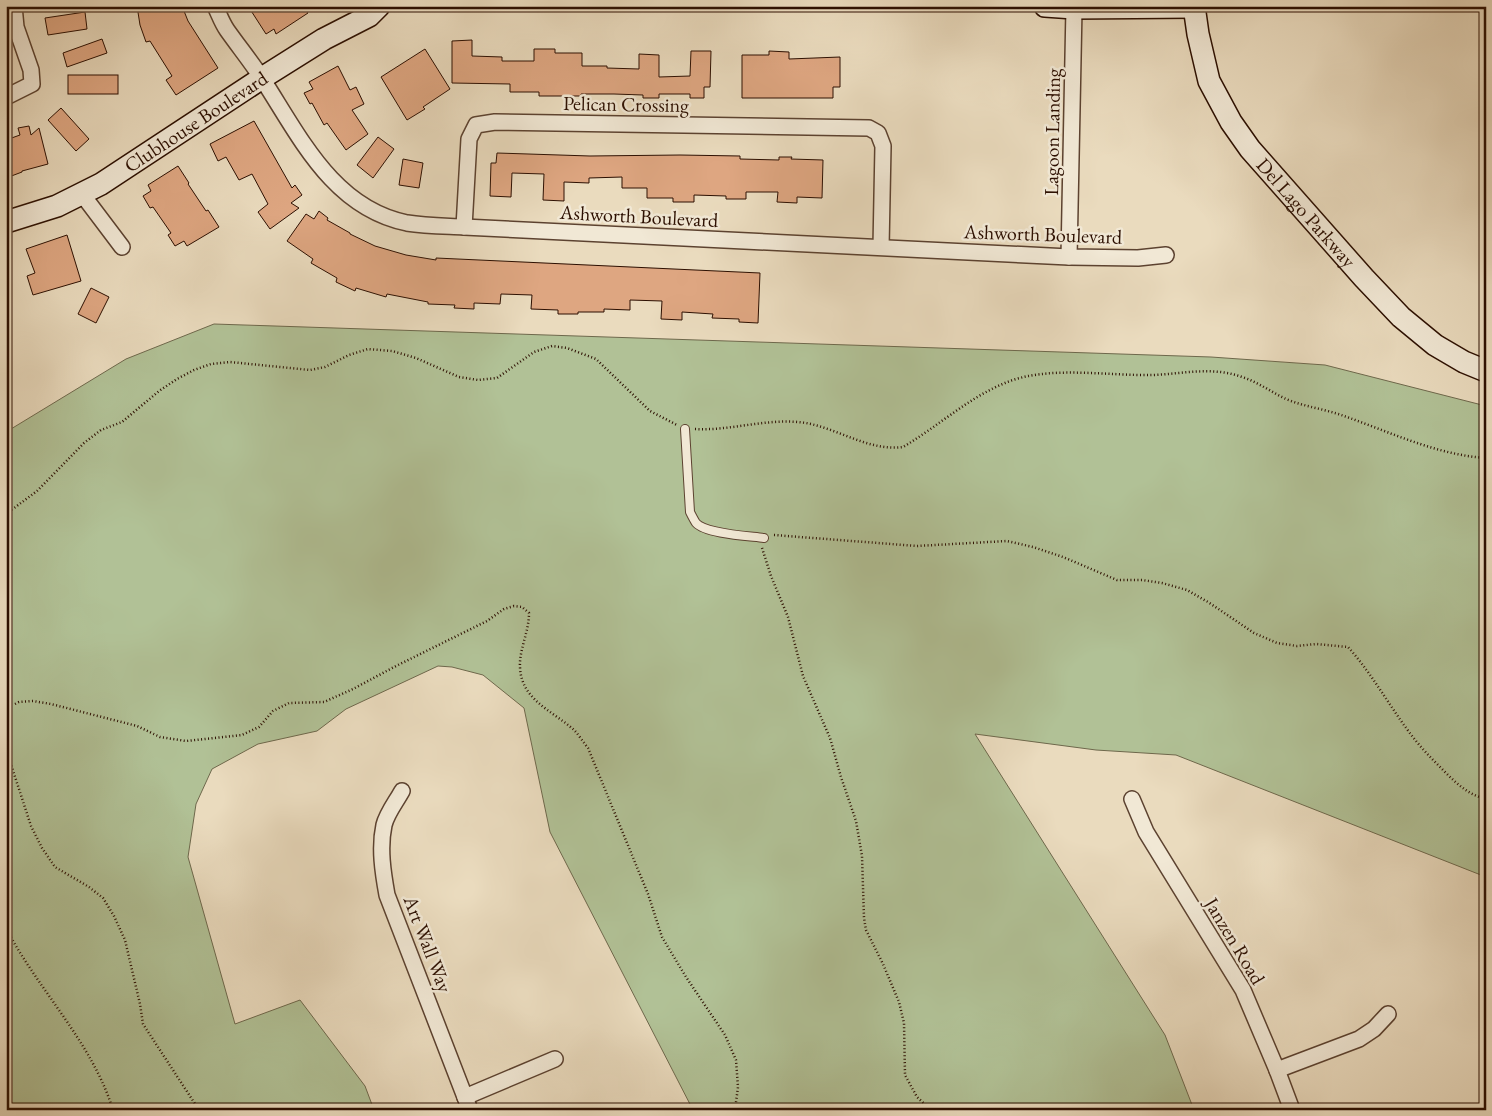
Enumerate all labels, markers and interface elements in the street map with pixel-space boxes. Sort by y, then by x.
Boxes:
street label: Clubhouse Boulevard [119,64,273,178]
street label: Lagoon Landing [1038,68,1066,196]
street label: Pelican Crossing [563,90,689,118]
street label: Del Lago Parkway [1251,152,1362,273]
street label: Ashworth Boulevard [558,199,720,233]
street label: Ashworth Boulevard [962,218,1124,250]
street label: Art Wall Way [397,891,458,996]
street label: Janzen Road [1198,891,1272,990]

